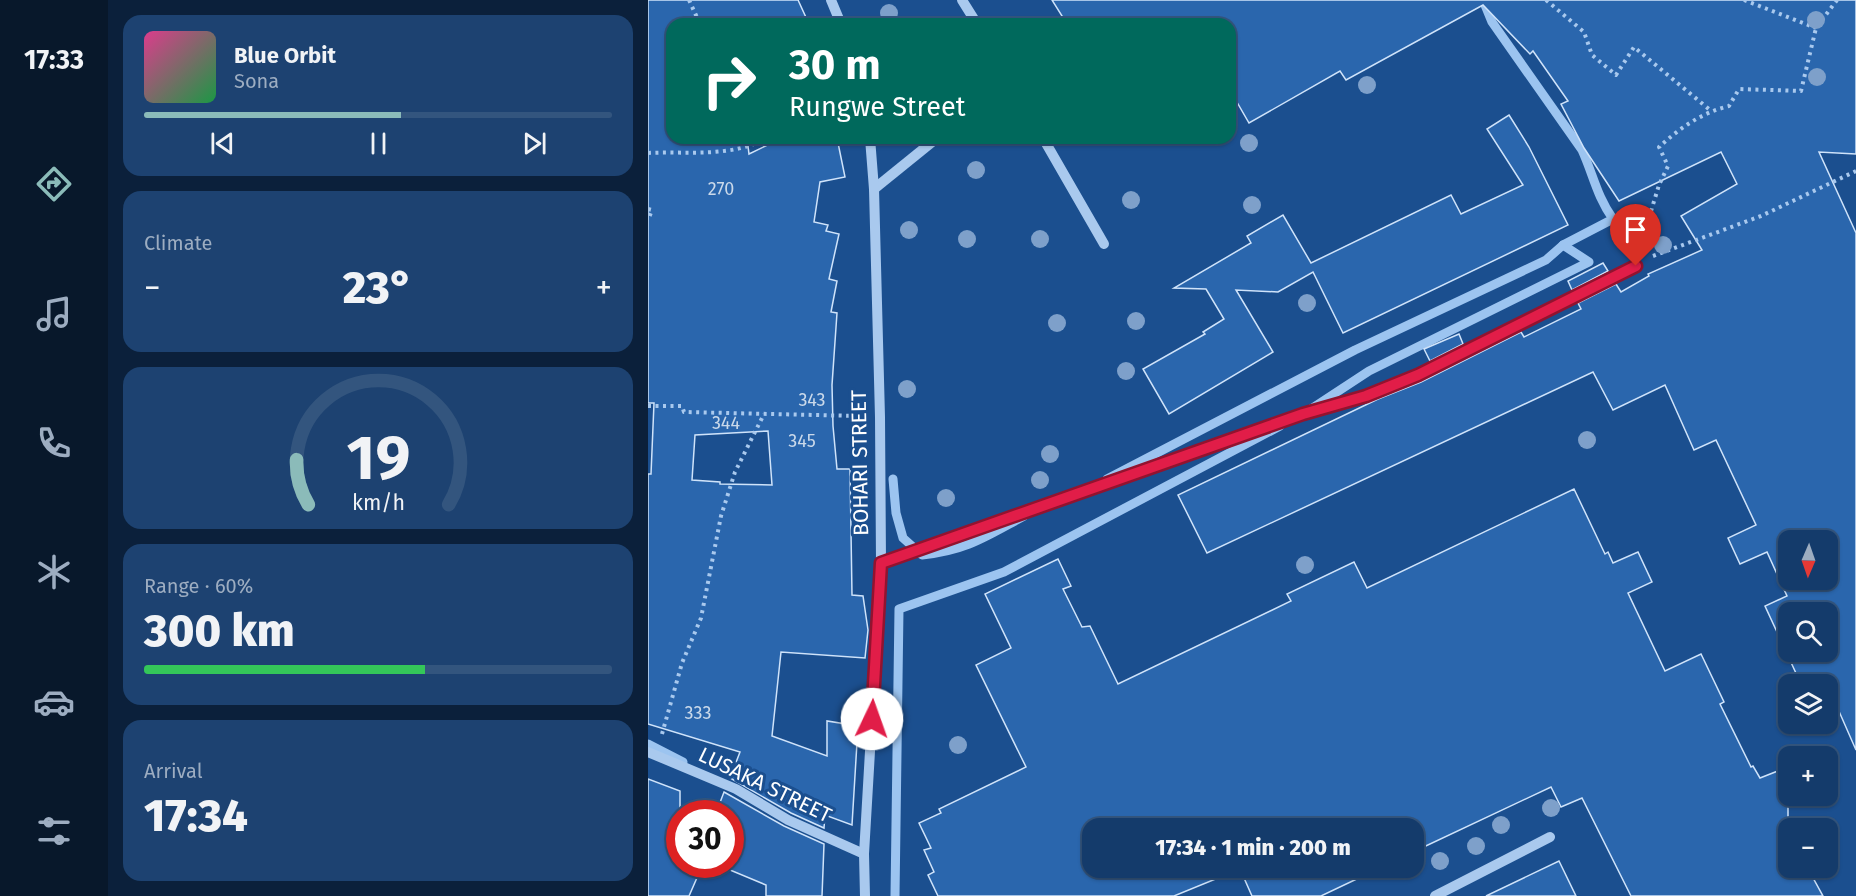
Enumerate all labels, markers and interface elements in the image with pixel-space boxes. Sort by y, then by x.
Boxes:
text: 30 m [789,40,881,90]
text: Blue Orbit [234,42,336,69]
icon: right [690,42,768,120]
text: 17:33 [24,44,84,76]
text: Sona [234,69,279,93]
text: Rungwe Street [789,91,965,123]
icon: previous [206,127,239,160]
icon: pause [362,127,395,160]
icon: next [518,127,551,160]
icon: directions [33,163,75,205]
house number: 270 [708,178,734,200]
pin [1610,204,1661,266]
icon: arrive [1619,213,1652,246]
text: Climate [144,231,212,255]
text: 23° [343,261,413,315]
text: − [144,268,161,308]
text: + [596,268,612,308]
icon: music [33,293,75,335]
house number: 343 [798,389,826,411]
street label: BOHARI STREET [846,390,874,536]
house number: 344 [712,412,740,434]
text: 19 [346,421,410,496]
icon: phone [33,422,75,464]
house number: 345 [788,430,816,452]
text: km/h [351,490,405,516]
north arrow [1778,530,1838,590]
map controls [1778,530,1838,878]
icon: climate [33,551,75,593]
text: Range · 60% [144,574,253,598]
button: search [1778,602,1838,662]
text: 300 km [144,604,295,658]
button: layers [1778,674,1838,734]
icon: car [33,681,75,723]
position arrow [840,687,904,751]
house number: 333 [685,702,711,724]
street label: LUSAKA STREET [694,742,836,829]
button: + [1778,746,1838,806]
text: Arrival [144,759,203,783]
text: 17:34 [144,789,248,843]
speed limit sign: 30 [666,800,744,878]
icon: filters [33,810,75,852]
button: − [1778,818,1838,878]
text: 17:34 · 1 min · 200 m [1155,834,1351,861]

